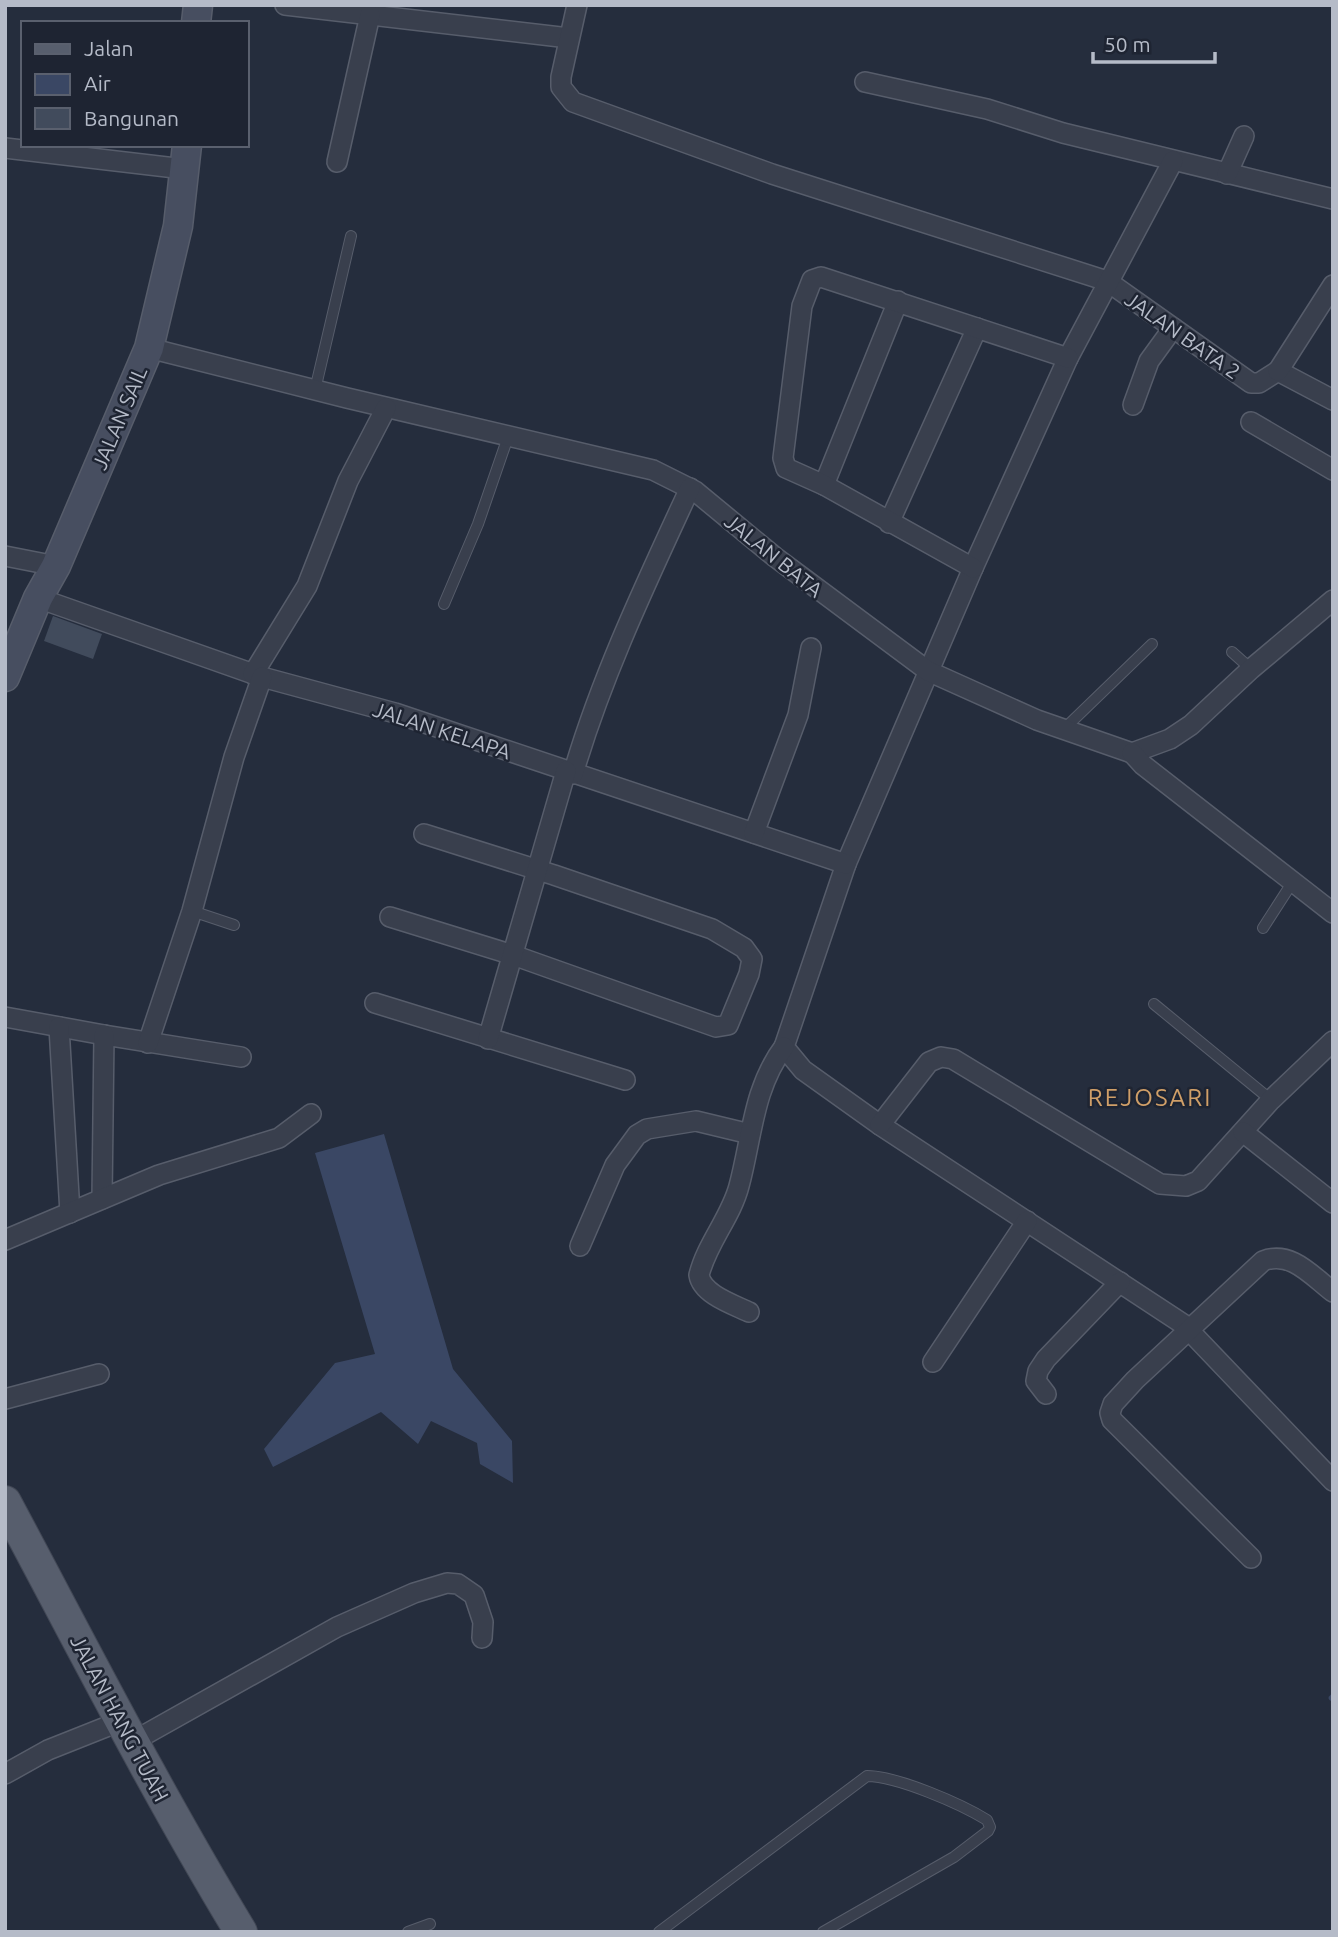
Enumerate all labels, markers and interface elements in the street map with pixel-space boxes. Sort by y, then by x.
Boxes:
legend [21,21,248,147]
scale bar [1093,21,1216,65]
text: 50 m [1104,32,1151,56]
text: Jalan [84,36,133,60]
text: Air [84,71,111,95]
text: Bangunan [84,106,179,130]
street label: JALAN BATA 2 [1121,286,1245,384]
street label: JALAN SAIL [87,363,152,473]
street label: JALAN BATA [720,508,828,602]
street label: JALAN KELAPA [370,696,514,764]
district label: REJOSARI [1088,1084,1212,1111]
street label: JALAN HANG TUAH [66,1631,174,1805]

